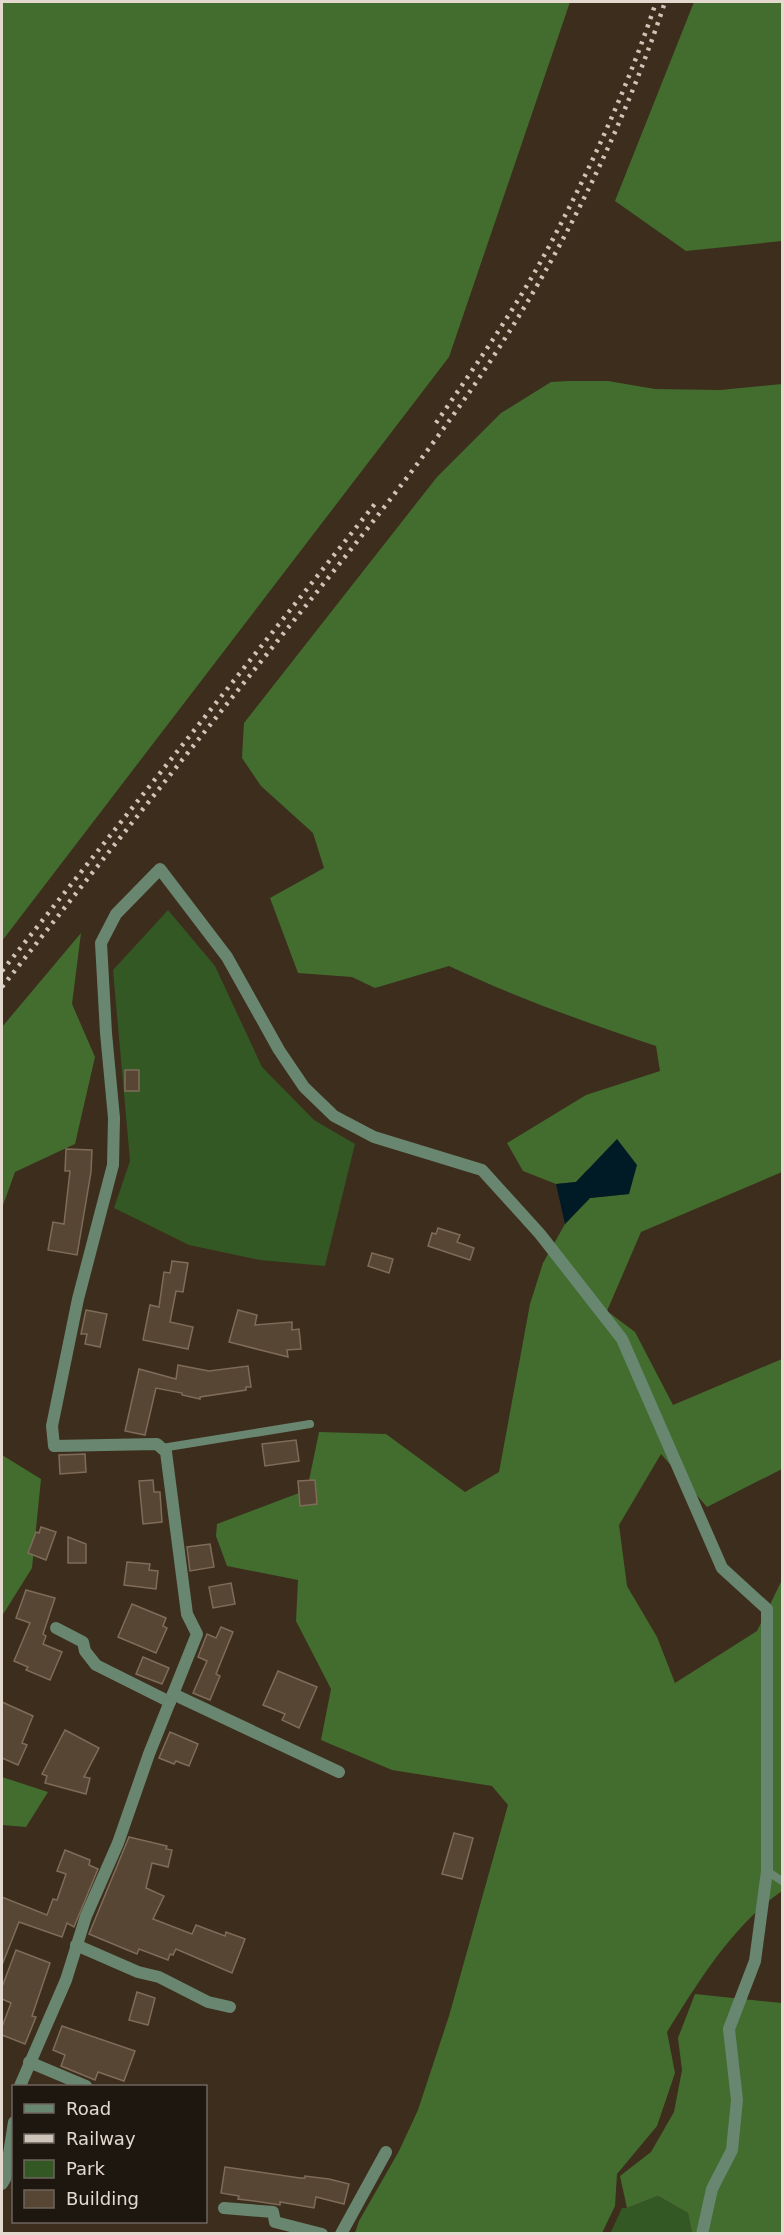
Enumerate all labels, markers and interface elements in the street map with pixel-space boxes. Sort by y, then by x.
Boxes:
legend [12,2085,207,2223]
text: Road [66,2098,111,2119]
text: Railway [66,2128,136,2149]
text: Park [66,2158,105,2179]
text: Building [66,2188,139,2209]

